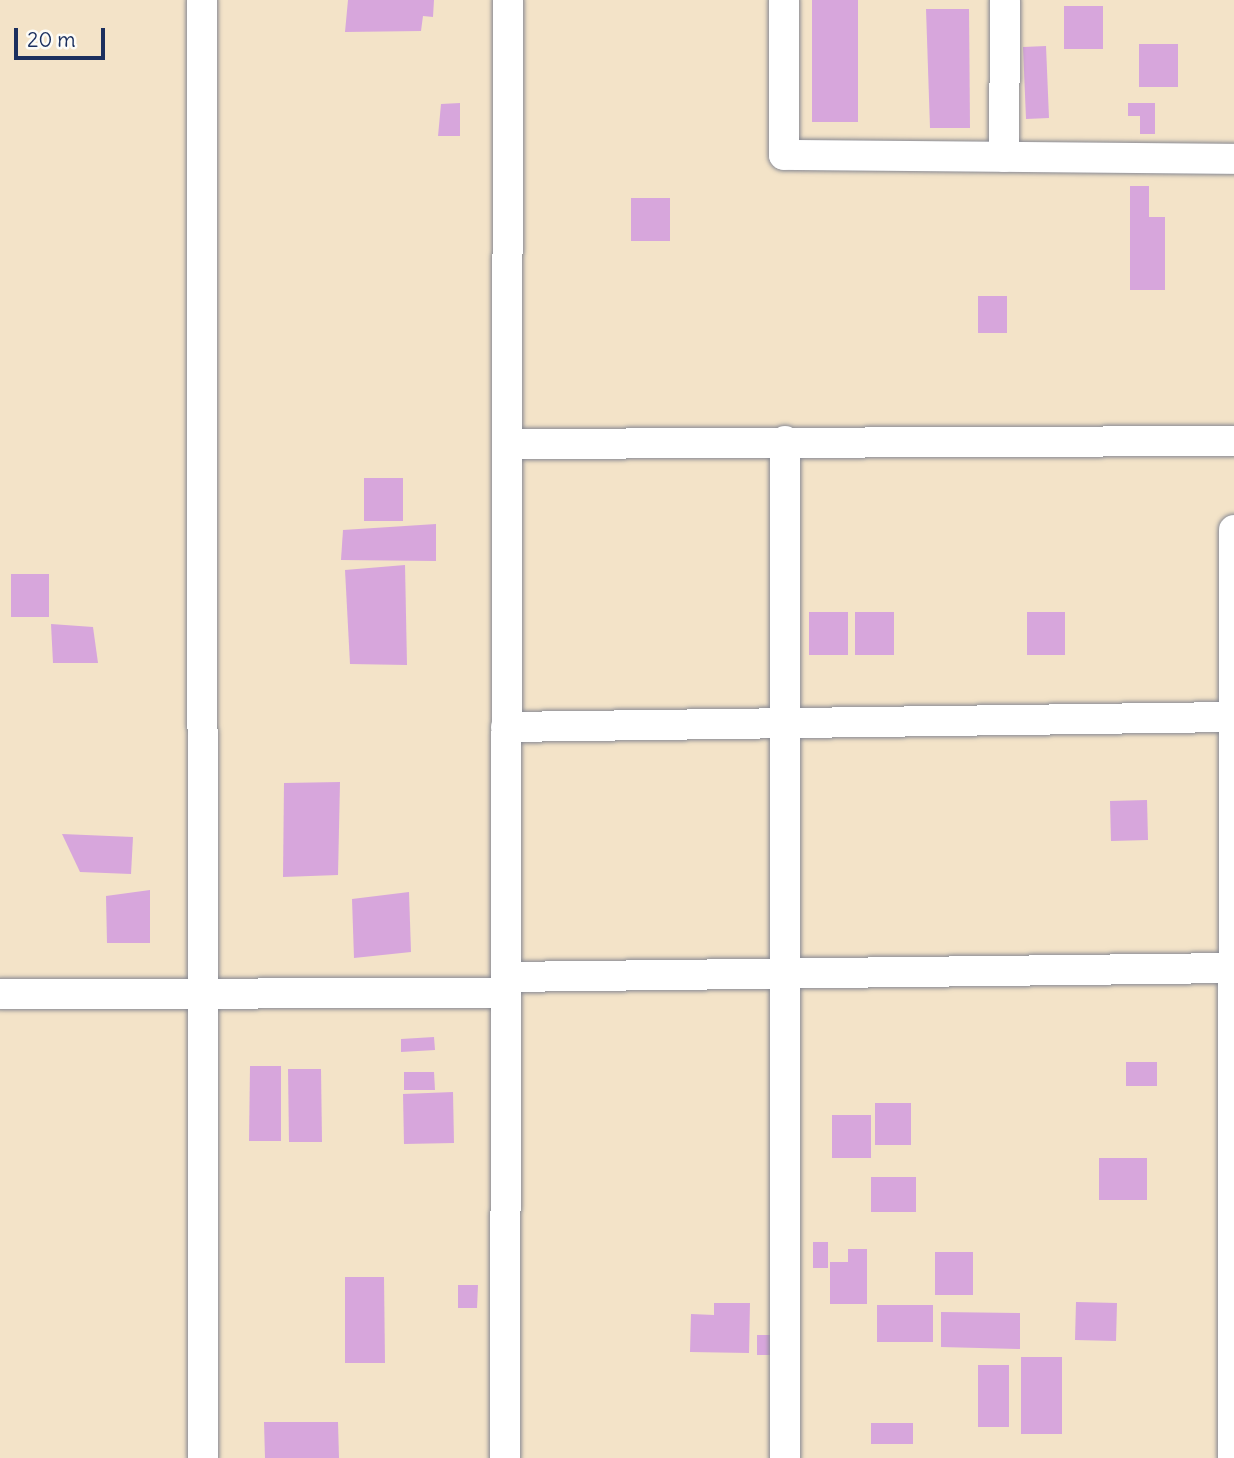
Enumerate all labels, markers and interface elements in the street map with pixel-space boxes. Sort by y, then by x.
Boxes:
scale bar [18,14,108,58]
text: 20 m [27,26,76,53]

